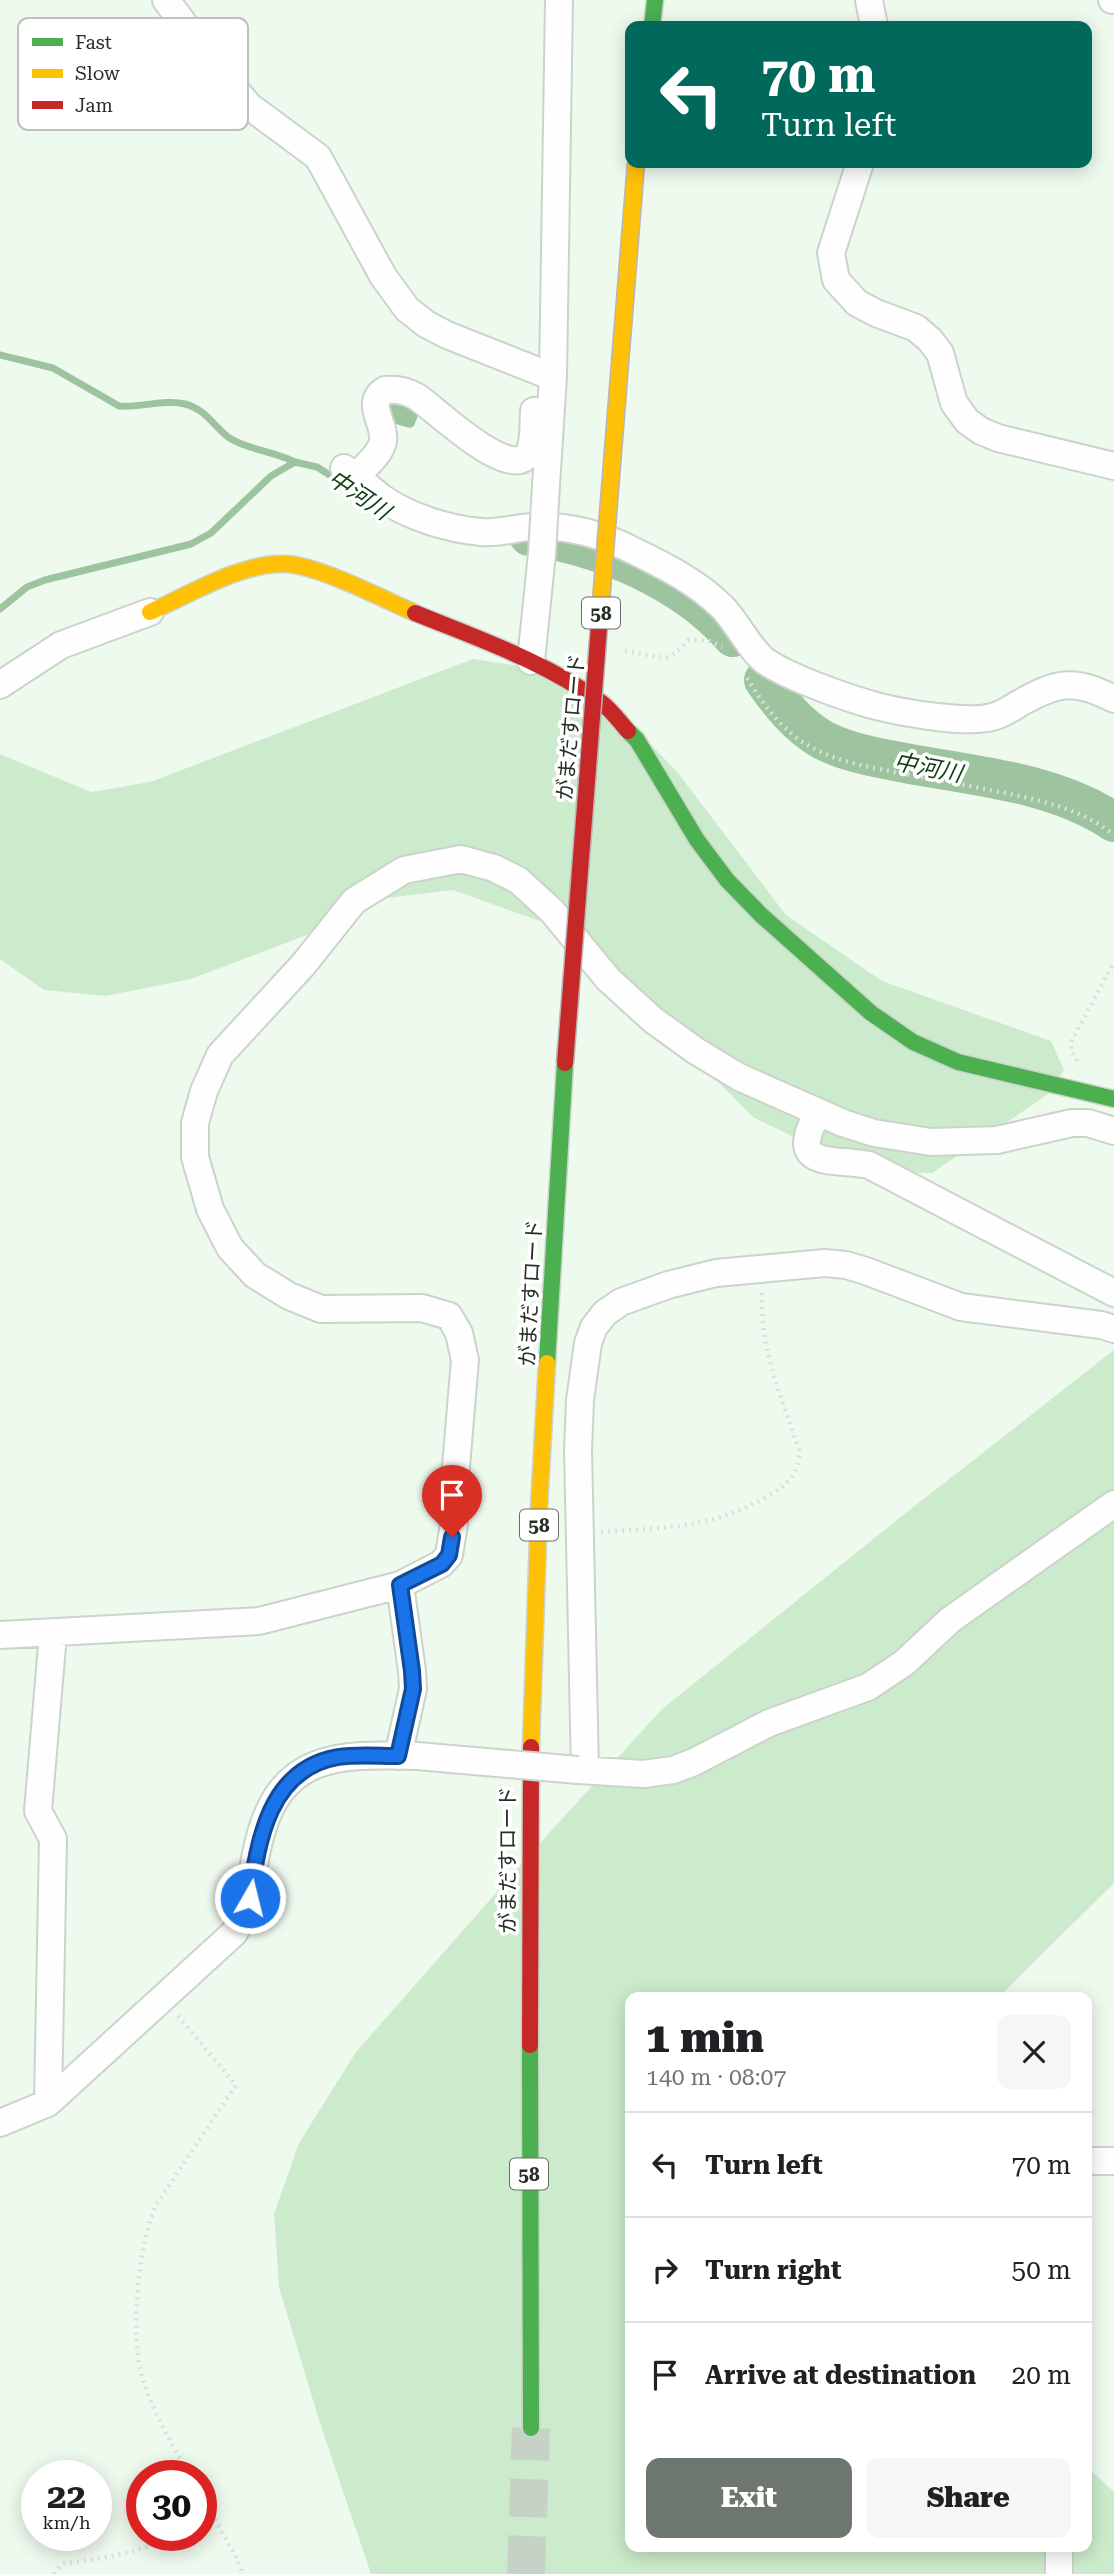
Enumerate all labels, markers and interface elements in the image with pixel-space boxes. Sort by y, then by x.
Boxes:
legend [18,18,248,130]
text: Fast [75,31,112,54]
text: 70 m [761,47,876,104]
icon: left [646,49,737,140]
text: Slow [75,62,120,85]
text: Jam [75,94,113,117]
text: Turn left [761,106,896,144]
water label: 中河川 [323,465,398,527]
road number: 58 [582,598,620,628]
street label: がまだすロード [553,653,589,801]
water label: 中河川 [892,748,967,788]
street label: がまだすロード [515,1219,547,1367]
pin [422,1465,482,1537]
icon: arrive [433,1476,471,1514]
road number: 58 [520,1510,558,1540]
street label: がまだすロード [496,1787,520,1934]
position arrow [213,1861,287,1935]
text: 1 min [646,2013,764,2062]
button: close [997,2015,1071,2089]
text: 140 m · 08:07 [646,2064,786,2091]
icon: left [646,2146,684,2184]
text: Turn left [705,2150,823,2180]
text: 70 m [1012,2150,1071,2180]
road number: 58 [510,2158,548,2190]
icon: right [646,2251,684,2289]
text: Turn right [705,2255,841,2285]
text: 50 m [1012,2255,1071,2285]
icon: arrive [646,2356,684,2394]
text: Arrive at destination [705,2360,976,2390]
text: 20 m [1012,2360,1071,2390]
button: Exit [646,2458,852,2538]
button: Share [866,2458,1071,2538]
speed limit sign: 30 [126,2460,217,2551]
text: 22 [47,2476,86,2517]
text: km/h [42,2512,91,2533]

